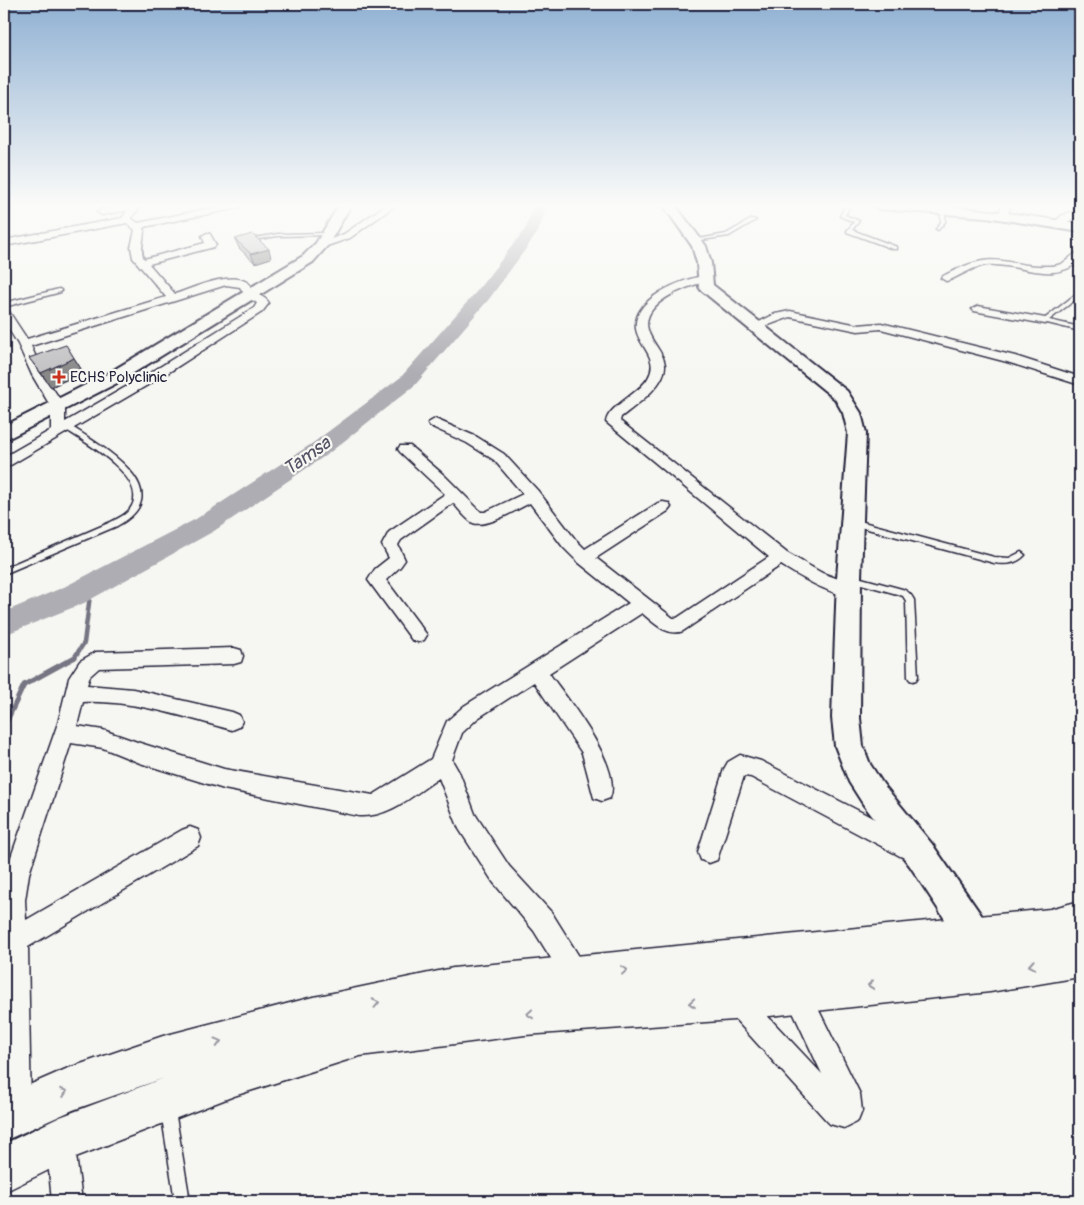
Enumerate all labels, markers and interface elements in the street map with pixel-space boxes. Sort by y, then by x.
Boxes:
place label: ECHS Polyclinic [70,368,168,387]
marker: ECHS Polyclinic [52,370,66,384]
water label: Tamsa [279,431,336,481]
one-way arrow [1028,959,1037,969]
one-way arrow [620,965,628,976]
one-way arrow [867,979,875,990]
one-way arrow [688,997,696,1008]
one-way arrow [372,998,381,1009]
one-way arrow [526,1008,534,1019]
one-way arrow [214,1037,223,1048]
one-way arrow [59,1088,68,1099]

